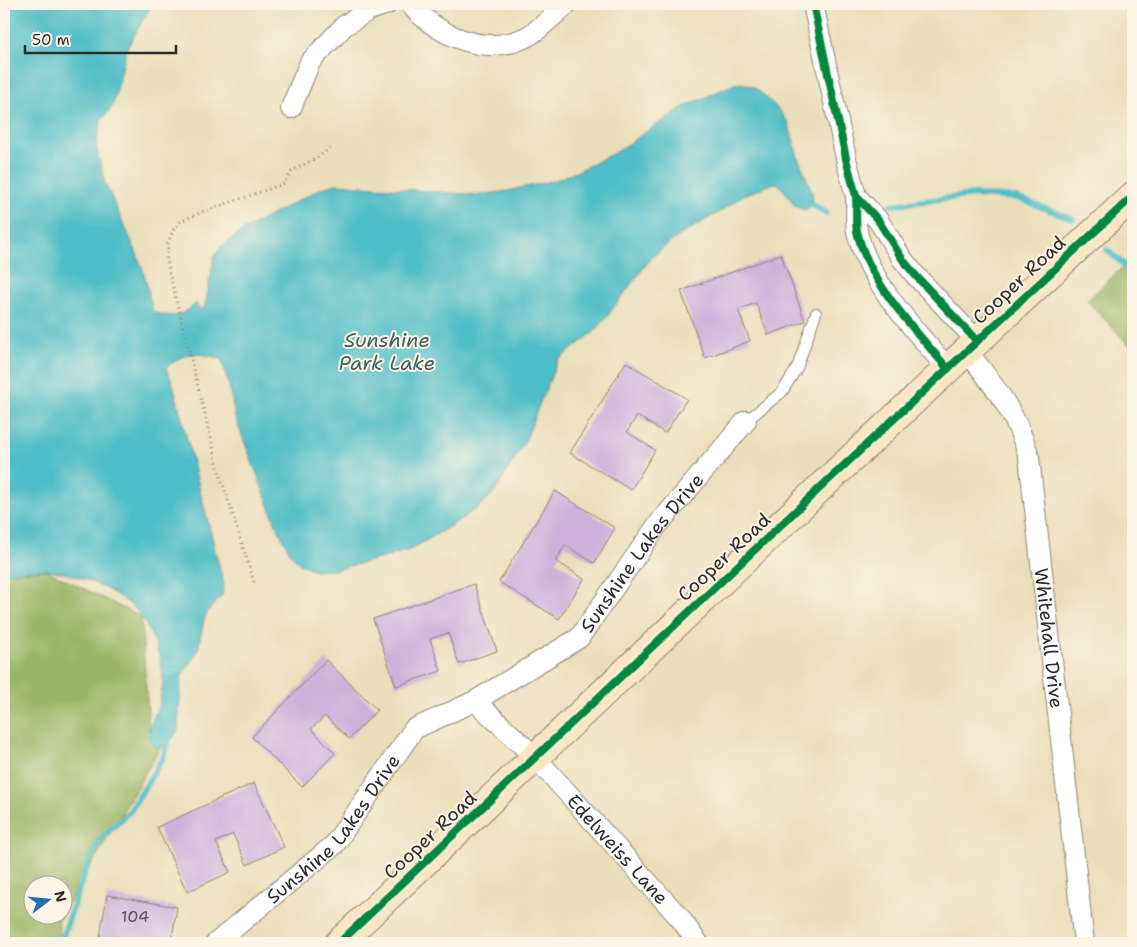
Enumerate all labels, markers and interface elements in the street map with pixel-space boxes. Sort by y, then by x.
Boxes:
scale bar [25,22,176,54]
text: 50 m [32,30,70,50]
street label: Cooper Road [967,230,1071,330]
water label: Sunshine Park Lake [339,327,435,376]
street label: Sunshine Lakes Drive [574,468,709,637]
street label: Cooper Road [672,507,776,607]
street label: Whitehall Drive [1029,567,1070,710]
street label: Sunshine Lakes Drive [261,749,406,909]
street label: Cooper Road [378,785,482,885]
street label: Edelweiss Lane [562,789,674,910]
north arrow [22,874,72,924]
text: N [50,889,71,904]
house number: 104 [121,906,149,927]

